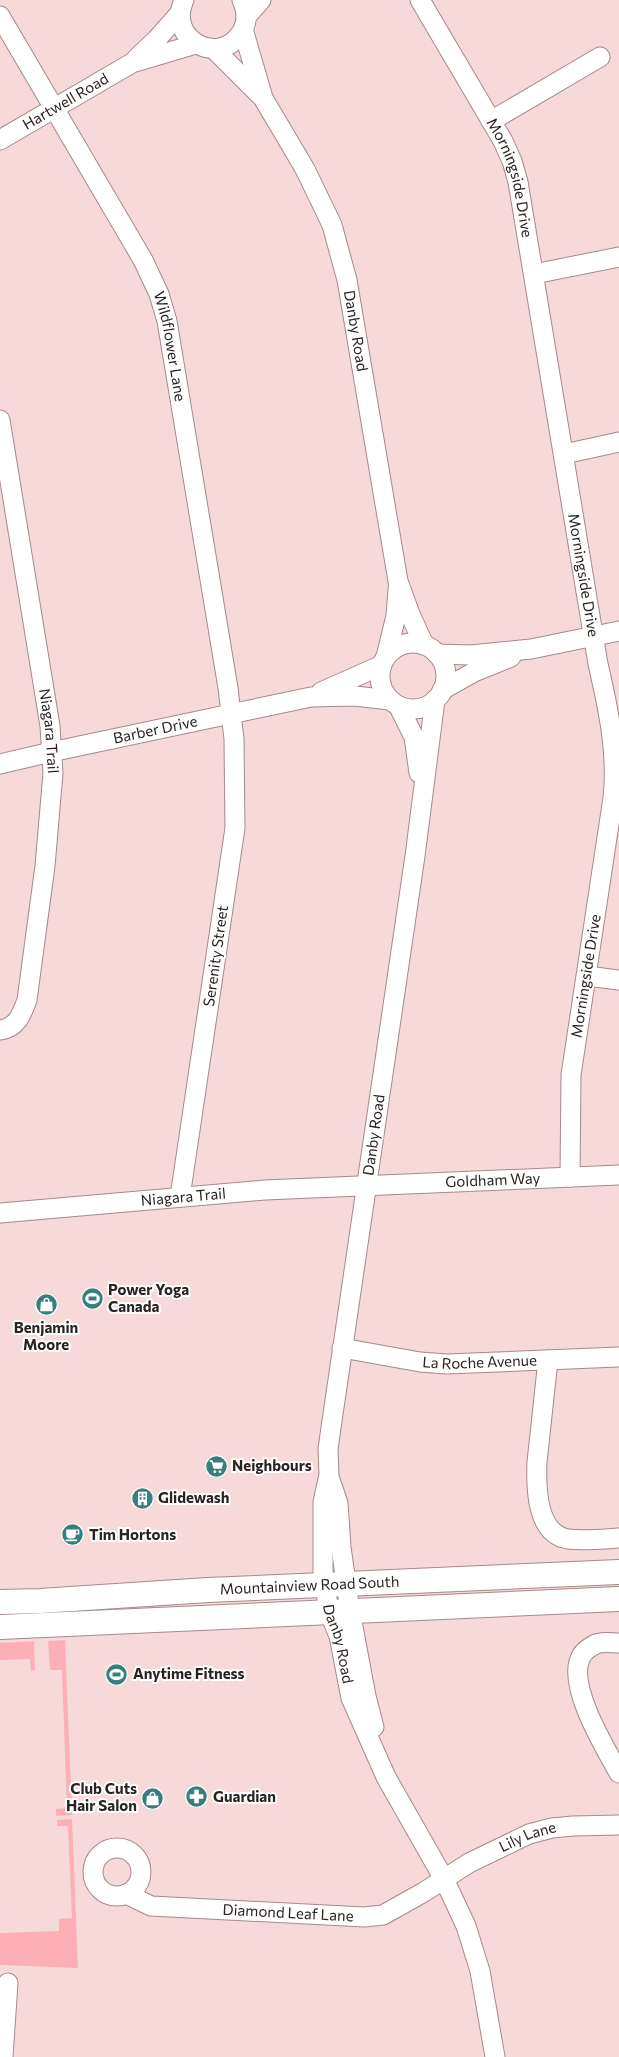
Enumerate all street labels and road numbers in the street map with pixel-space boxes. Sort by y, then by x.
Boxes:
street label: Hartwell Road [19,69,111,133]
street label: Morningside Drive [483,114,537,239]
street label: Wildflower Lane [151,289,190,403]
street label: Danby Road [341,289,372,372]
street label: Morningside Drive [565,512,603,638]
street label: Niagara Trail [36,687,63,774]
street label: Barber Drive [111,711,199,747]
street label: Serenity Street [199,904,231,1008]
street label: Morningside Drive [566,913,604,1039]
street label: Danby Road [358,1093,388,1177]
street label: Goldham Way [445,1168,541,1190]
street label: Niagara Trail [140,1183,226,1209]
street label: La Roche Avenue [422,1350,537,1372]
street label: Mountainview Road South [219,1572,400,1597]
street label: Danby Road [320,1603,358,1685]
street label: Lily Lane [496,1817,558,1855]
street label: Diamond Leaf Lane [222,1900,354,1924]

